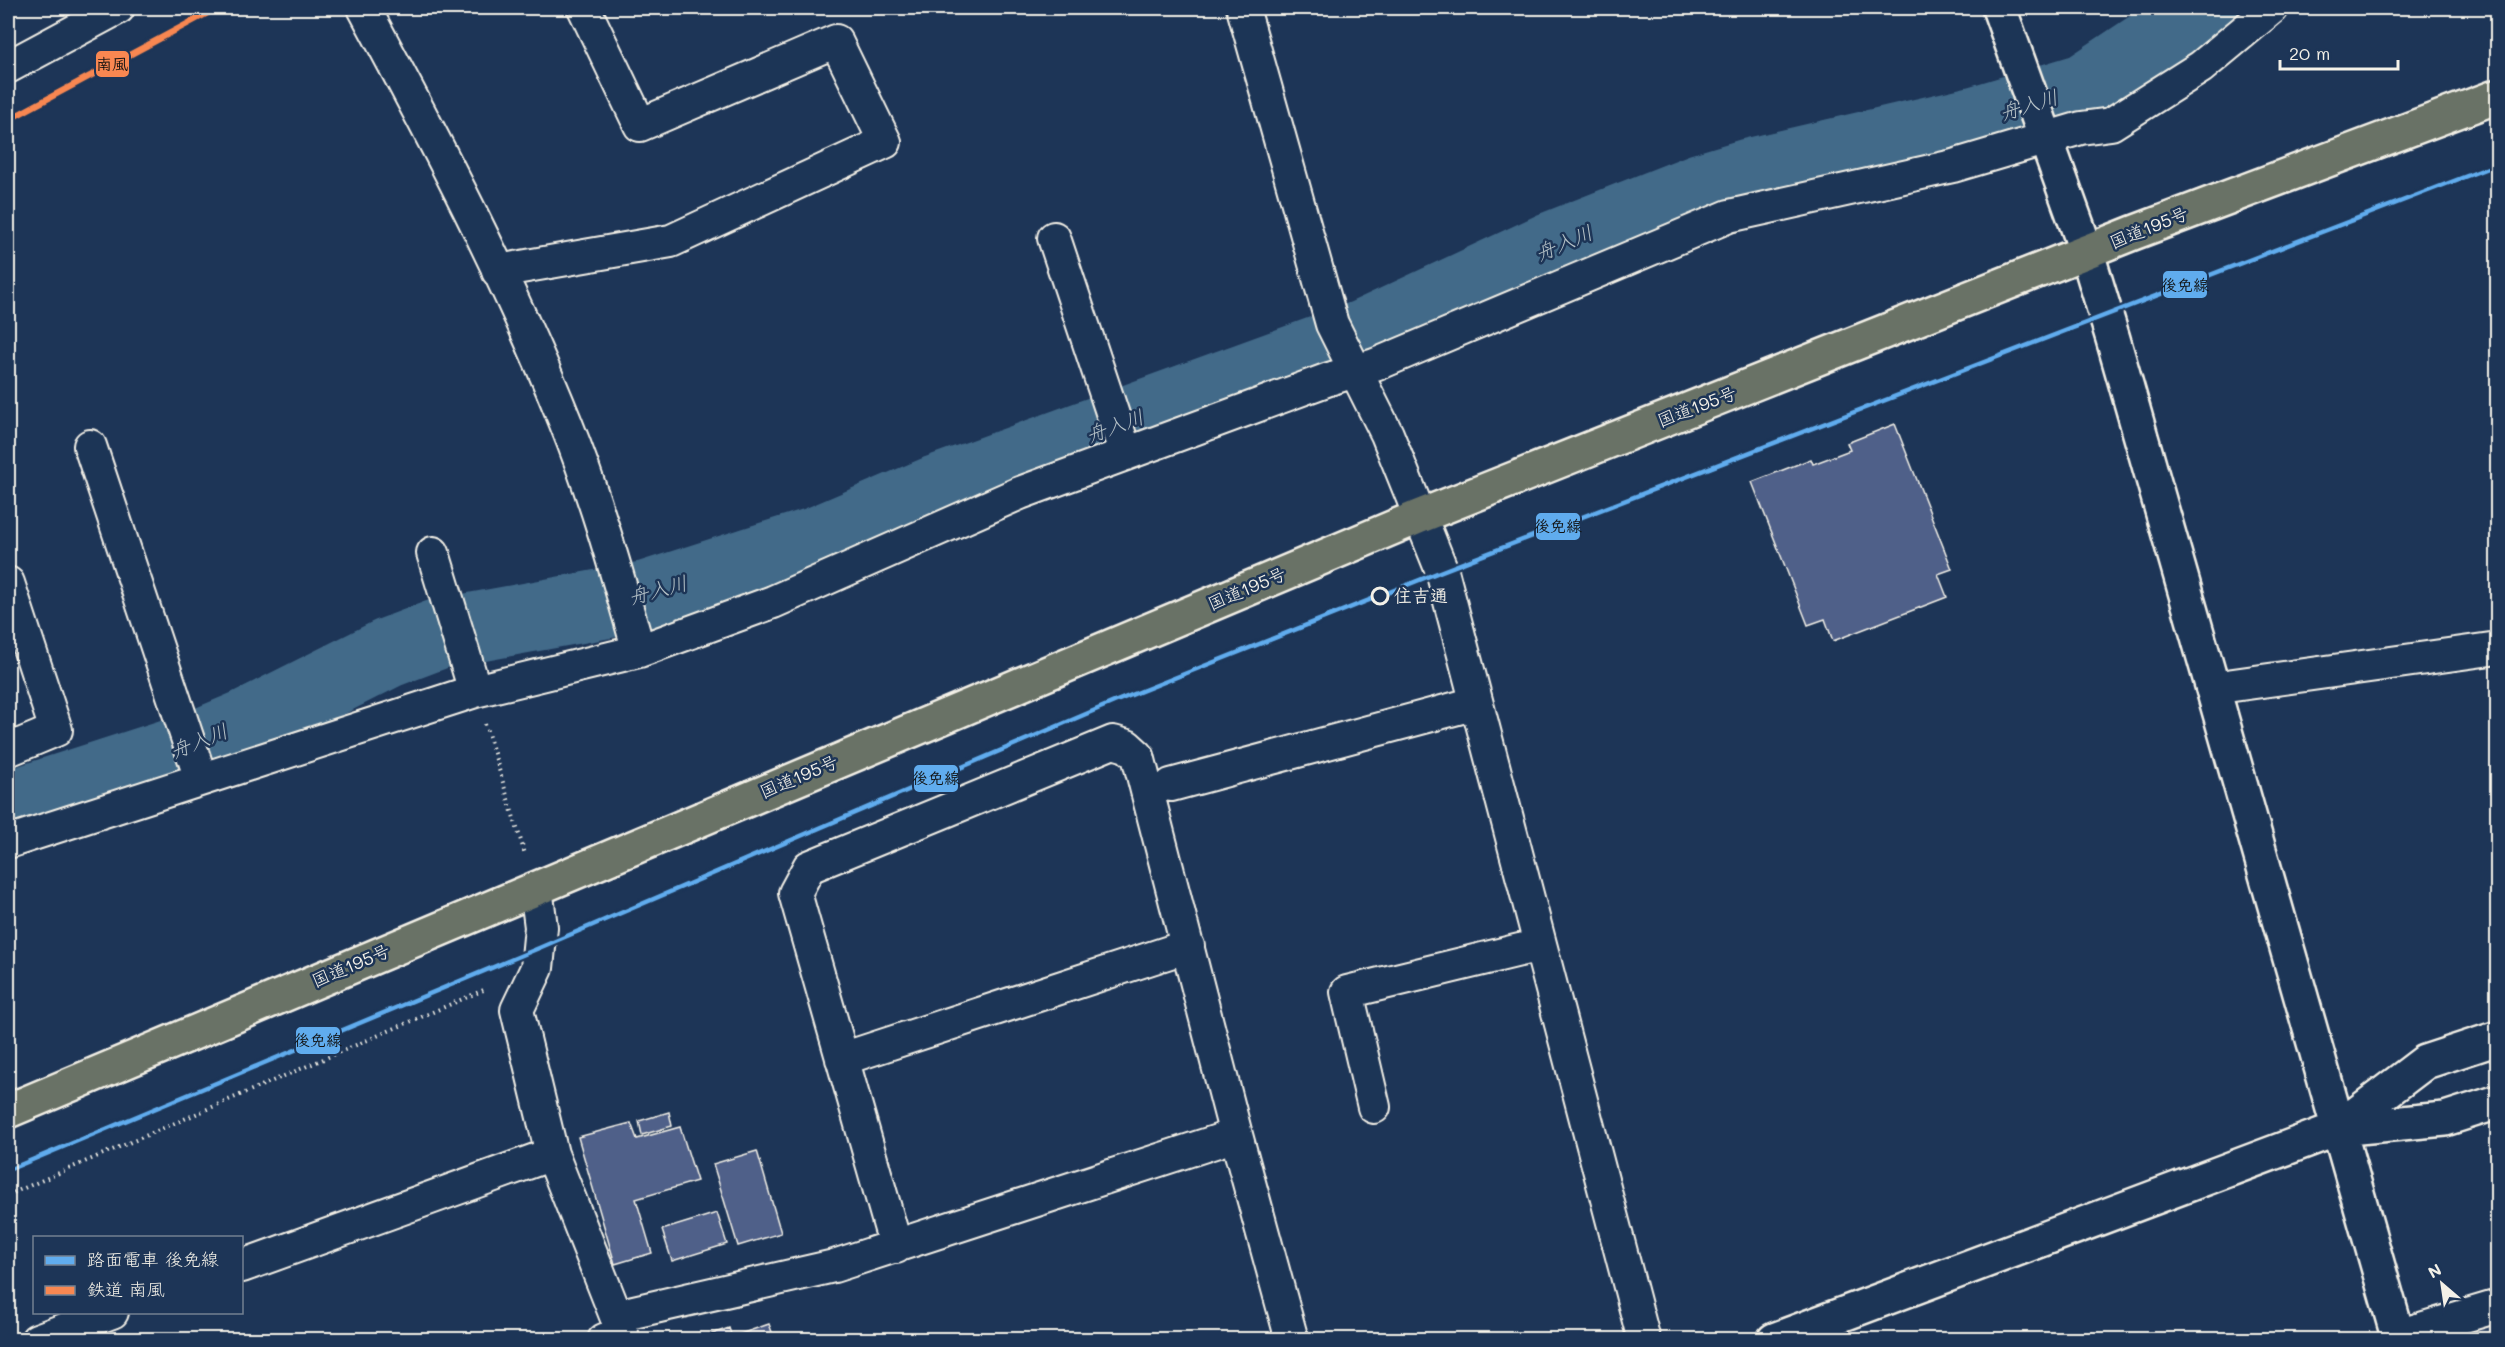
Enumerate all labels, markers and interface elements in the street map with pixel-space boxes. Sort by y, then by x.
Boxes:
scale bar [2280,33,2398,71]
text: 20 m [2289,41,2330,65]
line badge: 南風 [95,50,130,78]
text: 南風 [96,53,128,74]
water label: 舟入川 [1996,83,2061,125]
street label: 国道195号 [2106,200,2192,254]
water label: 舟入川 [1531,218,1596,266]
line badge: 後免線 [2162,270,2208,299]
text: 後免線 [2161,274,2209,295]
street label: 国道195号 [1654,380,1740,432]
water label: 舟入川 [1082,403,1147,448]
line badge: 後免線 [1535,512,1581,541]
text: 後免線 [1534,515,1582,536]
street label: 国道195号 [1204,561,1290,615]
water label: 舟入川 [625,569,690,609]
place label: 住吉通 [1394,583,1448,607]
marker: 住吉通 [1371,587,1389,605]
water label: 舟入川 [166,717,231,763]
street label: 国道195号 [756,749,842,803]
line badge: 後免線 [913,764,959,793]
text: 後免線 [912,767,960,788]
street label: 国道195号 [308,938,394,992]
line badge: 後免線 [295,1026,341,1055]
text: 後免線 [294,1029,342,1050]
legend [33,1236,243,1314]
text: 路面電車 後免線 [87,1247,219,1271]
north arrow [2412,1254,2472,1314]
text: N [2424,1258,2445,1283]
text: 鉄道 南風 [87,1277,165,1301]

